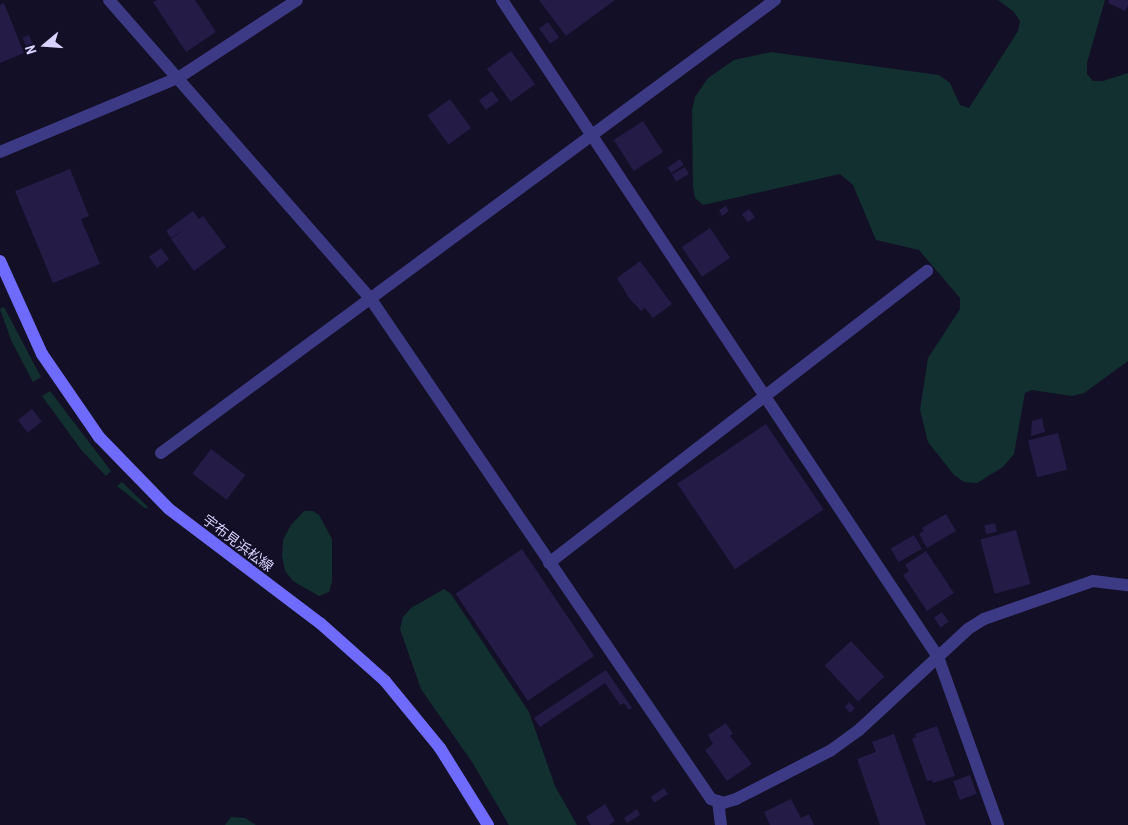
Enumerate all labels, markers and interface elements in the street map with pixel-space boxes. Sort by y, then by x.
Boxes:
north arrow [20,20,70,70]
text: N [22,43,40,56]
street label: 宇布見浜松線 [199,511,277,575]

